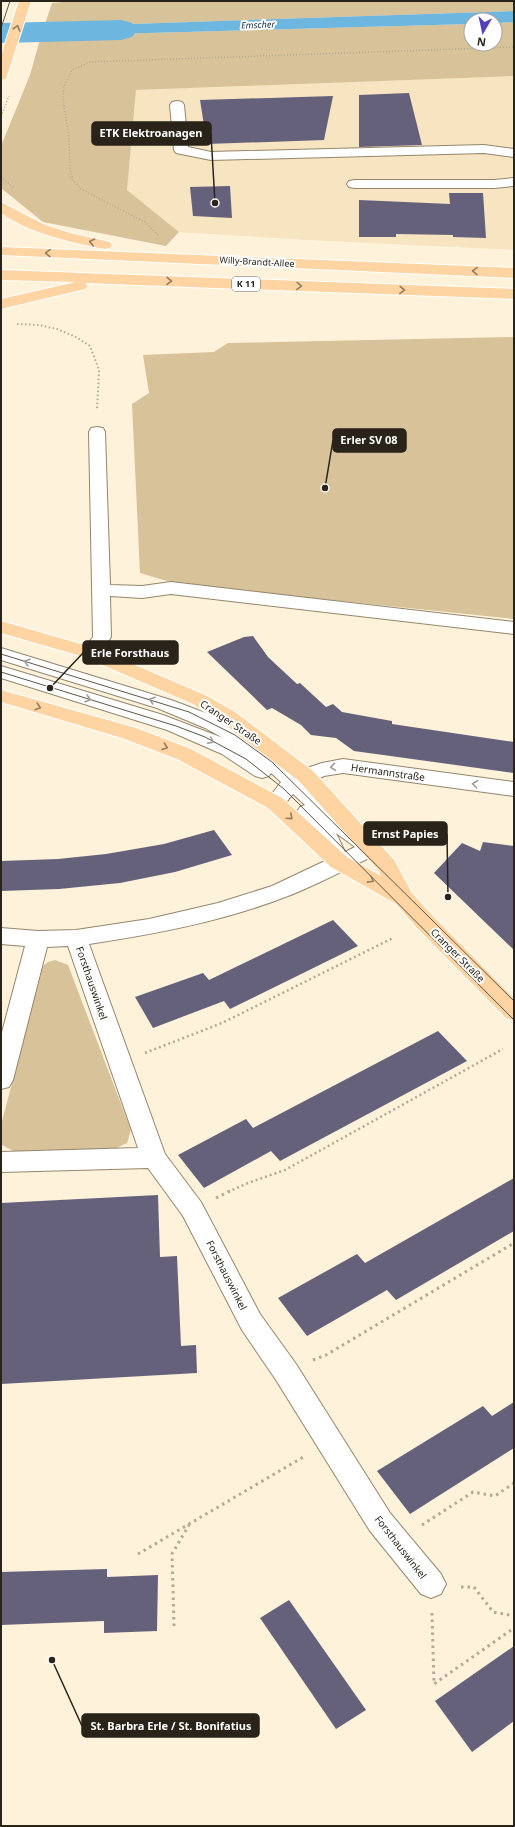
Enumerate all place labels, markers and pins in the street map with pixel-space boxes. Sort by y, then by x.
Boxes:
callout: ETK Elektroanagen [92,122,211,145]
callout: Erler SV 08 [333,429,406,452]
callout: Erle Forsthaus [83,641,178,664]
callout: Ernst Papies [364,822,447,845]
callout: St. Barbra Erle / St. Bonifatius [82,1714,259,1737]

